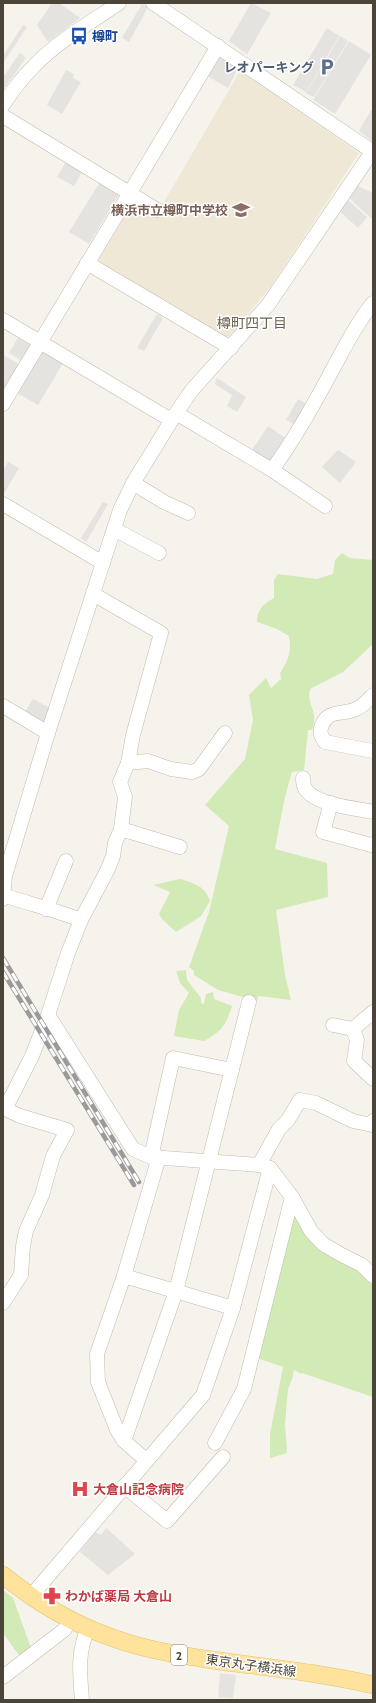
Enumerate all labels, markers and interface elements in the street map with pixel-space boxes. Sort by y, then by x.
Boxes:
bus stop icon: 樽町 [69,26,89,46]
place label: 樽町 [92,28,118,44]
parking icon: レオパーキング [317,57,337,77]
place label: レオパーキング [223,59,314,75]
school or university icon: 横浜市立樽町中学校 [231,200,251,220]
place label: 横浜市立樽町中学校 [111,202,228,218]
district label: 樽町四丁目 [217,314,287,332]
hospital icon: 大倉山記念病院 [70,1479,90,1499]
place label: 大倉山記念病院 [93,1481,184,1497]
pharmacy icon: わかば薬局 大倉山 [42,1586,62,1606]
place label: わかば薬局 大倉山 [65,1588,172,1604]
road number: 2 [171,1645,187,1665]
street label: 東京丸子横浜線 [205,1651,297,1679]

